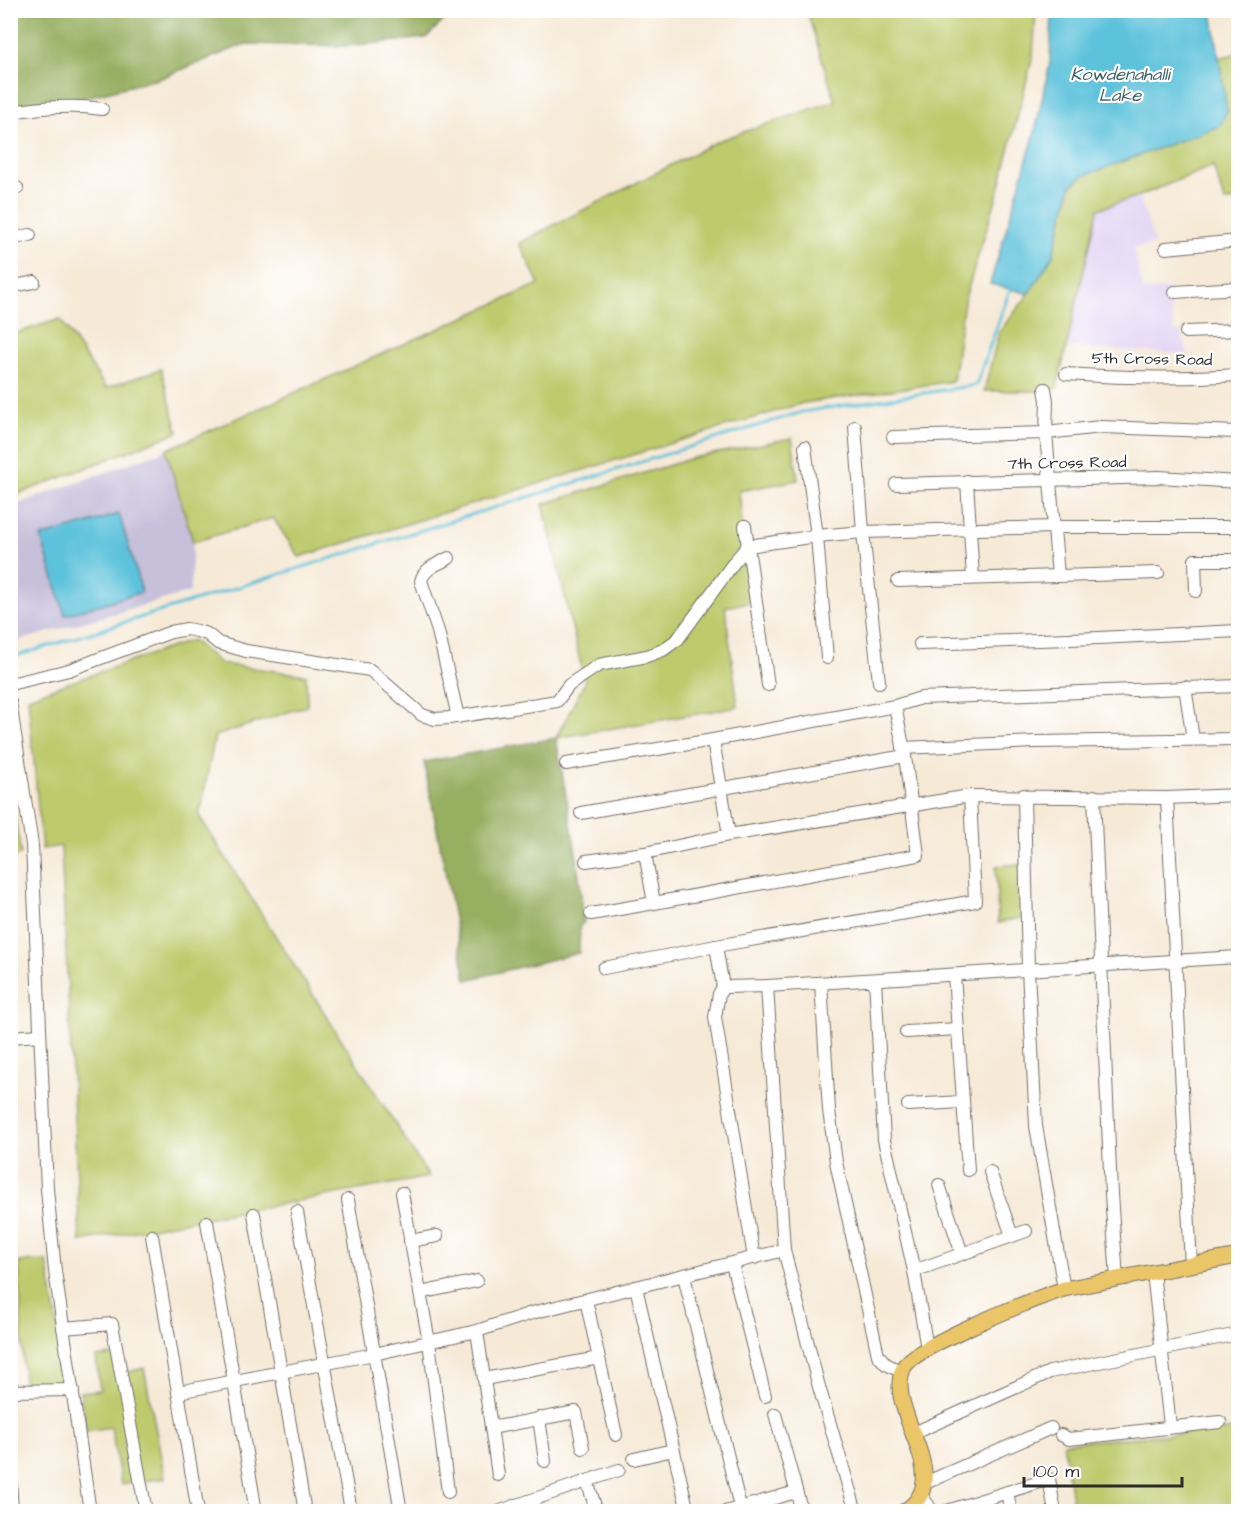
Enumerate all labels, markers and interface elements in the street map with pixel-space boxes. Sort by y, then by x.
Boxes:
water label: Kowdenahalli Lake [1070,62,1172,108]
street label: 5th Cross Road [1092,347,1212,371]
street label: 7th Cross Road [1007,451,1127,475]
scale bar [1024,1450,1182,1488]
text: 100 m [1033,1459,1079,1484]

